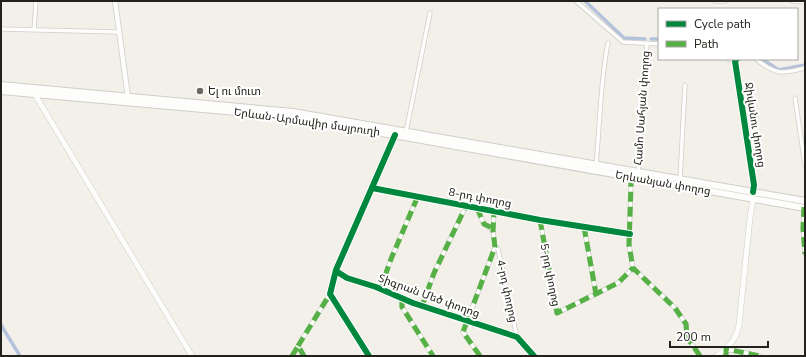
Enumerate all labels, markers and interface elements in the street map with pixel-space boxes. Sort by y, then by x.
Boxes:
legend [658,8,798,60]
text: Cycle path [694,16,751,32]
text: Path [694,36,719,52]
street label: Համո Սահյան փողոց [631,50,653,166]
street label: Ջիվանու փողոց [741,81,769,169]
place label: Ել ու մուտ [208,84,261,99]
marker: Ել ու մուտ [195,86,205,96]
street label: Երևան-Արմավիր մայրուղի [233,104,381,140]
street label: Երևանյան փողոց [614,167,712,199]
street label: 8-րդ փողոց [447,185,513,211]
street label: 5-րդ փողոց [537,242,563,308]
street label: 4-րդ փողոց [493,258,521,324]
street label: Տիգրան Մեծ փողոց [376,271,482,321]
scale bar [670,323,768,349]
text: 200 m [676,329,711,345]

